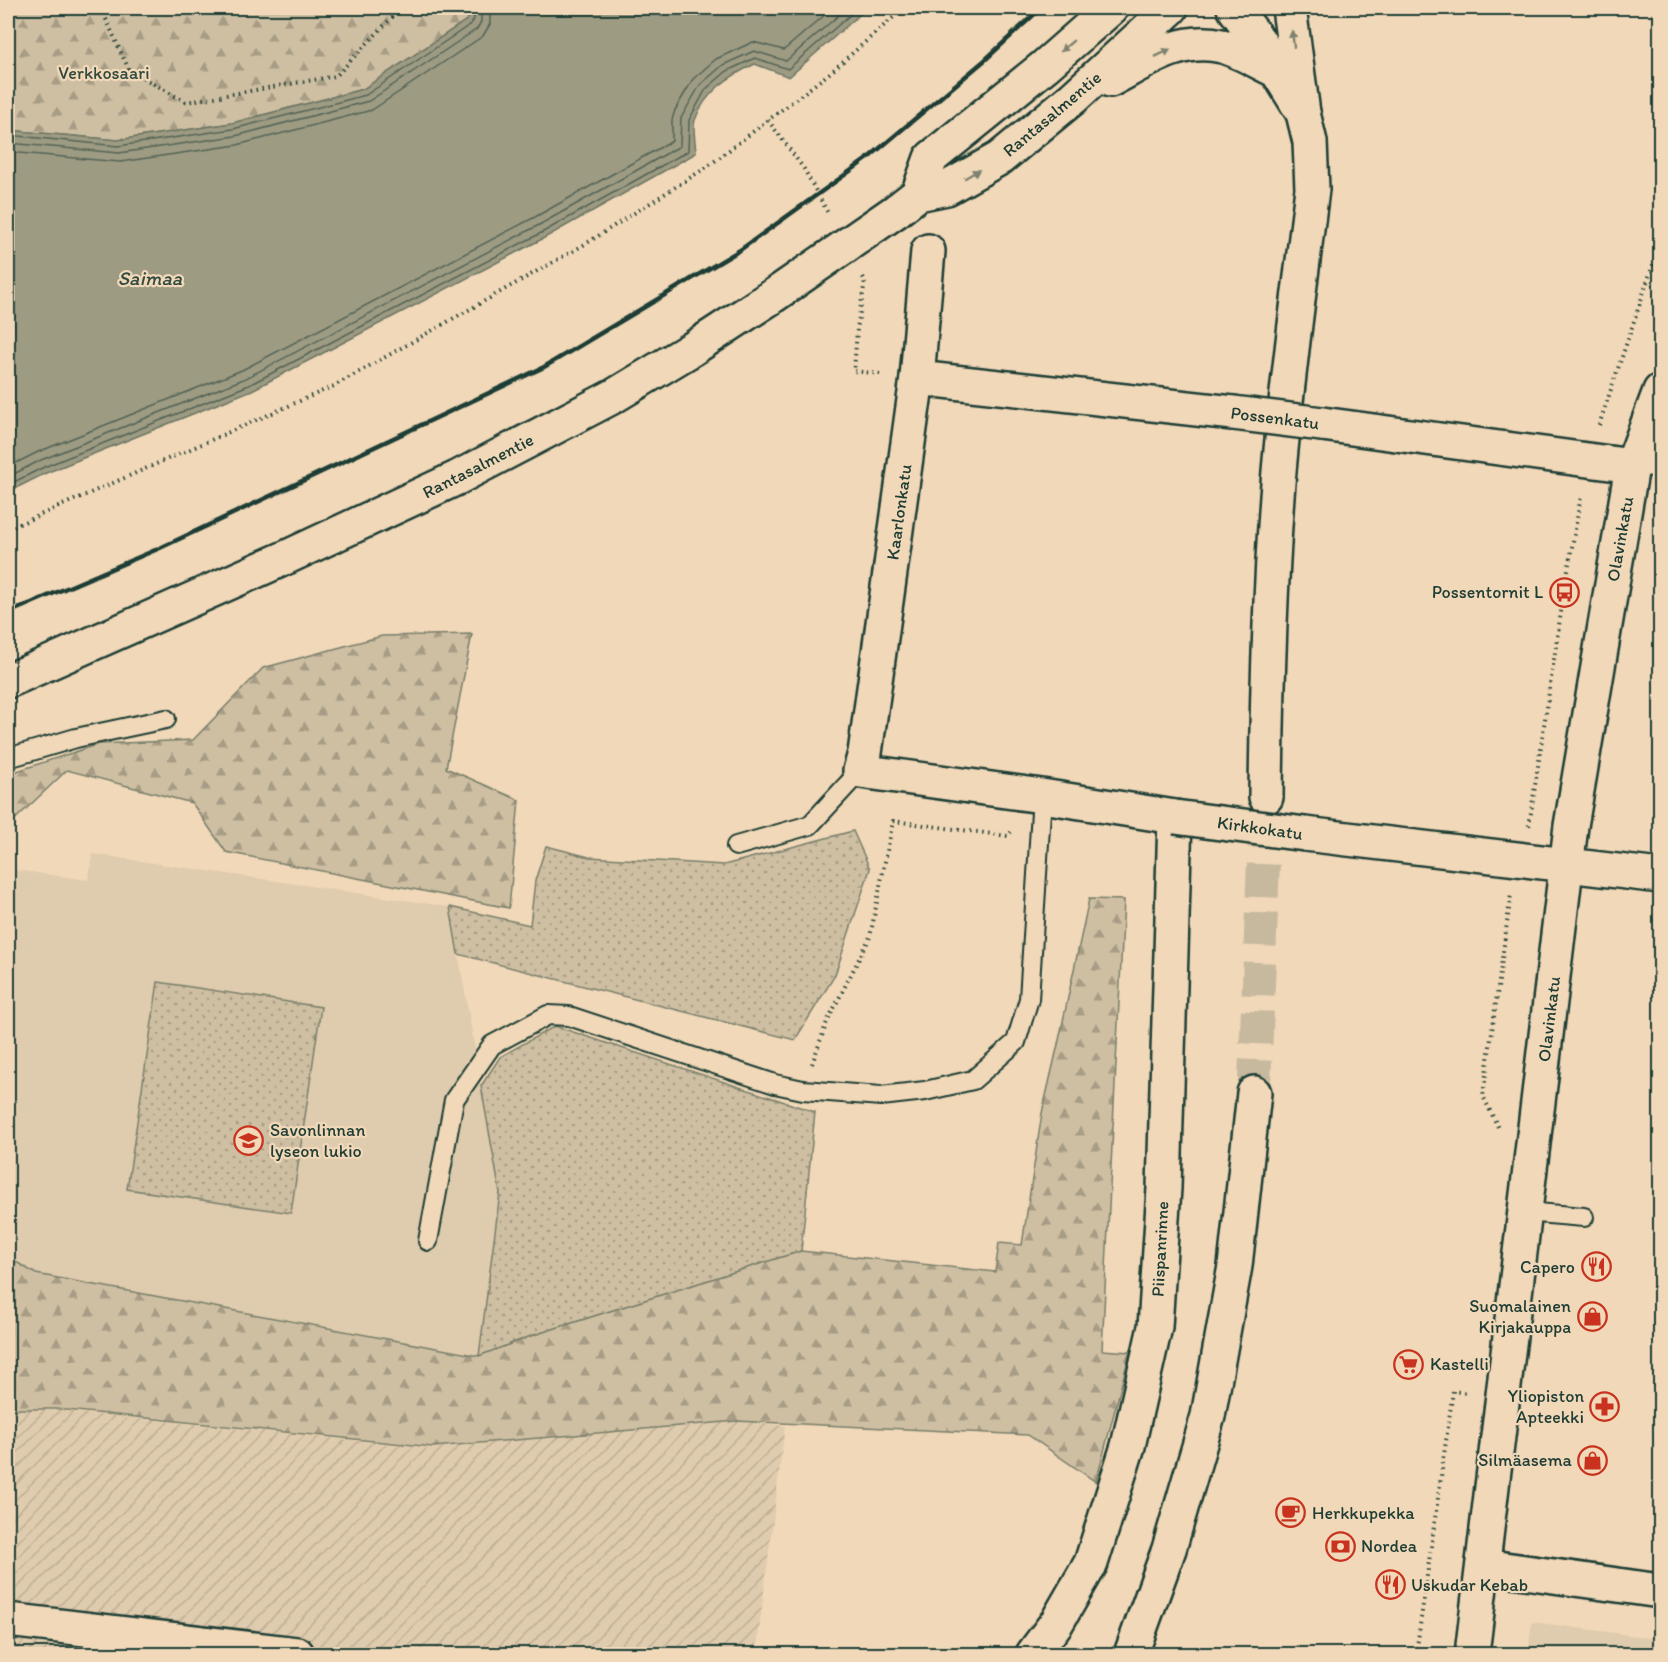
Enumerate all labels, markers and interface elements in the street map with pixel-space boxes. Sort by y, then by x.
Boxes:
one-way arrow [1289,30,1298,49]
one-way arrow [1060,39,1075,52]
one-way arrow [1154,48,1171,57]
park label: Verkkosaari [58,62,150,84]
street label: Rantasalmentie [998,66,1106,162]
one-way arrow [964,169,981,179]
water label: Saimaa [118,266,183,290]
street label: Possenkatu [1229,402,1321,434]
street label: Rantasalmentie [419,429,537,503]
street label: Kaarlonkatu [881,462,917,561]
street label: Olavinkatu [1602,495,1638,583]
bus stop icon: Possentornit L [1548,576,1580,608]
place label: Possentornit L [1432,581,1543,603]
street label: Kirkkokatu [1216,811,1304,845]
street label: Olavinkatu [1533,975,1565,1063]
place label: Savonlinnan lyseon lukio [270,1119,366,1162]
school or university icon: Savonlinnan lyseon lukio [233,1124,265,1156]
street label: Piispanrinne [1147,1200,1173,1298]
restaurant icon: Capero [1580,1251,1612,1283]
place label: Capero [1520,1256,1575,1278]
place label: Suomalainen Kirjakauppa [1469,1295,1571,1338]
shop icon: Suomalainen Kirjakauppa [1576,1300,1608,1332]
supermarket icon: Kastelli [1393,1348,1425,1380]
place label: Kastelli [1430,1353,1489,1375]
place label: Yliopiston Apteekki [1508,1385,1584,1428]
pharmacy icon: Yliopiston Apteekki [1589,1390,1621,1422]
shop icon: Silmäasema [1577,1444,1609,1476]
place label: Silmäasema [1478,1449,1573,1471]
cafe icon: Herkkupekka [1275,1497,1307,1529]
place label: Herkkupekka [1312,1502,1415,1524]
bank icon: Nordea [1324,1530,1356,1562]
place label: Nordea [1361,1535,1418,1557]
restaurant icon: Uskudar Kebab [1374,1569,1406,1601]
place label: Uskudar Kebab [1411,1574,1528,1596]

